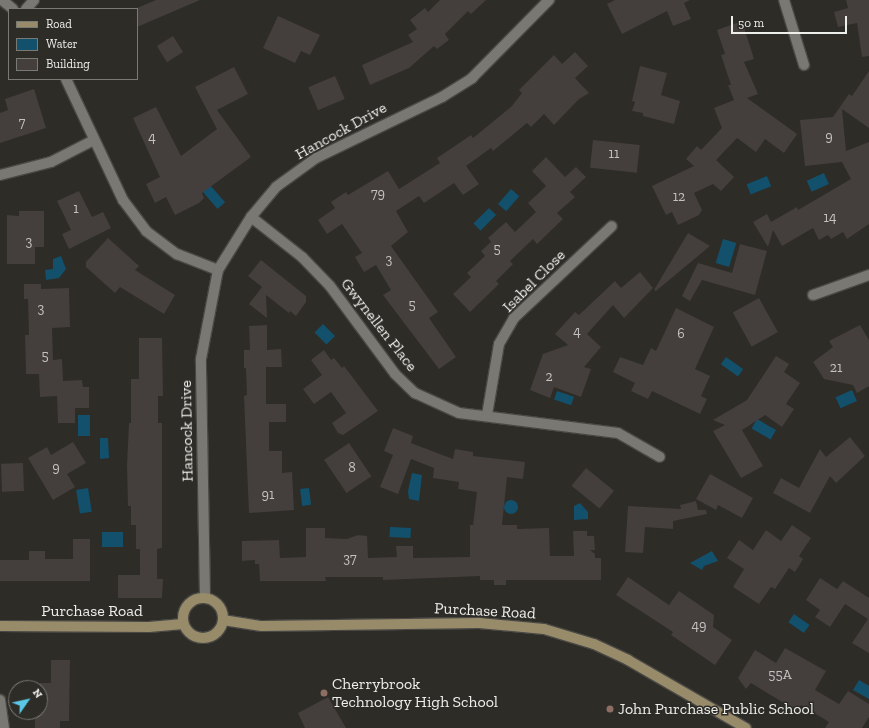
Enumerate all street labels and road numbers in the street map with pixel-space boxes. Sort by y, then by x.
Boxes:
street label: Hancock Drive [292,98,390,164]
street label: Isabel Close [499,246,569,316]
street label: Gwynellen Place [337,275,421,375]
street label: Hancock Drive [177,380,197,482]
street label: Purchase Road [434,599,536,623]
street label: Purchase Road [41,601,143,621]

